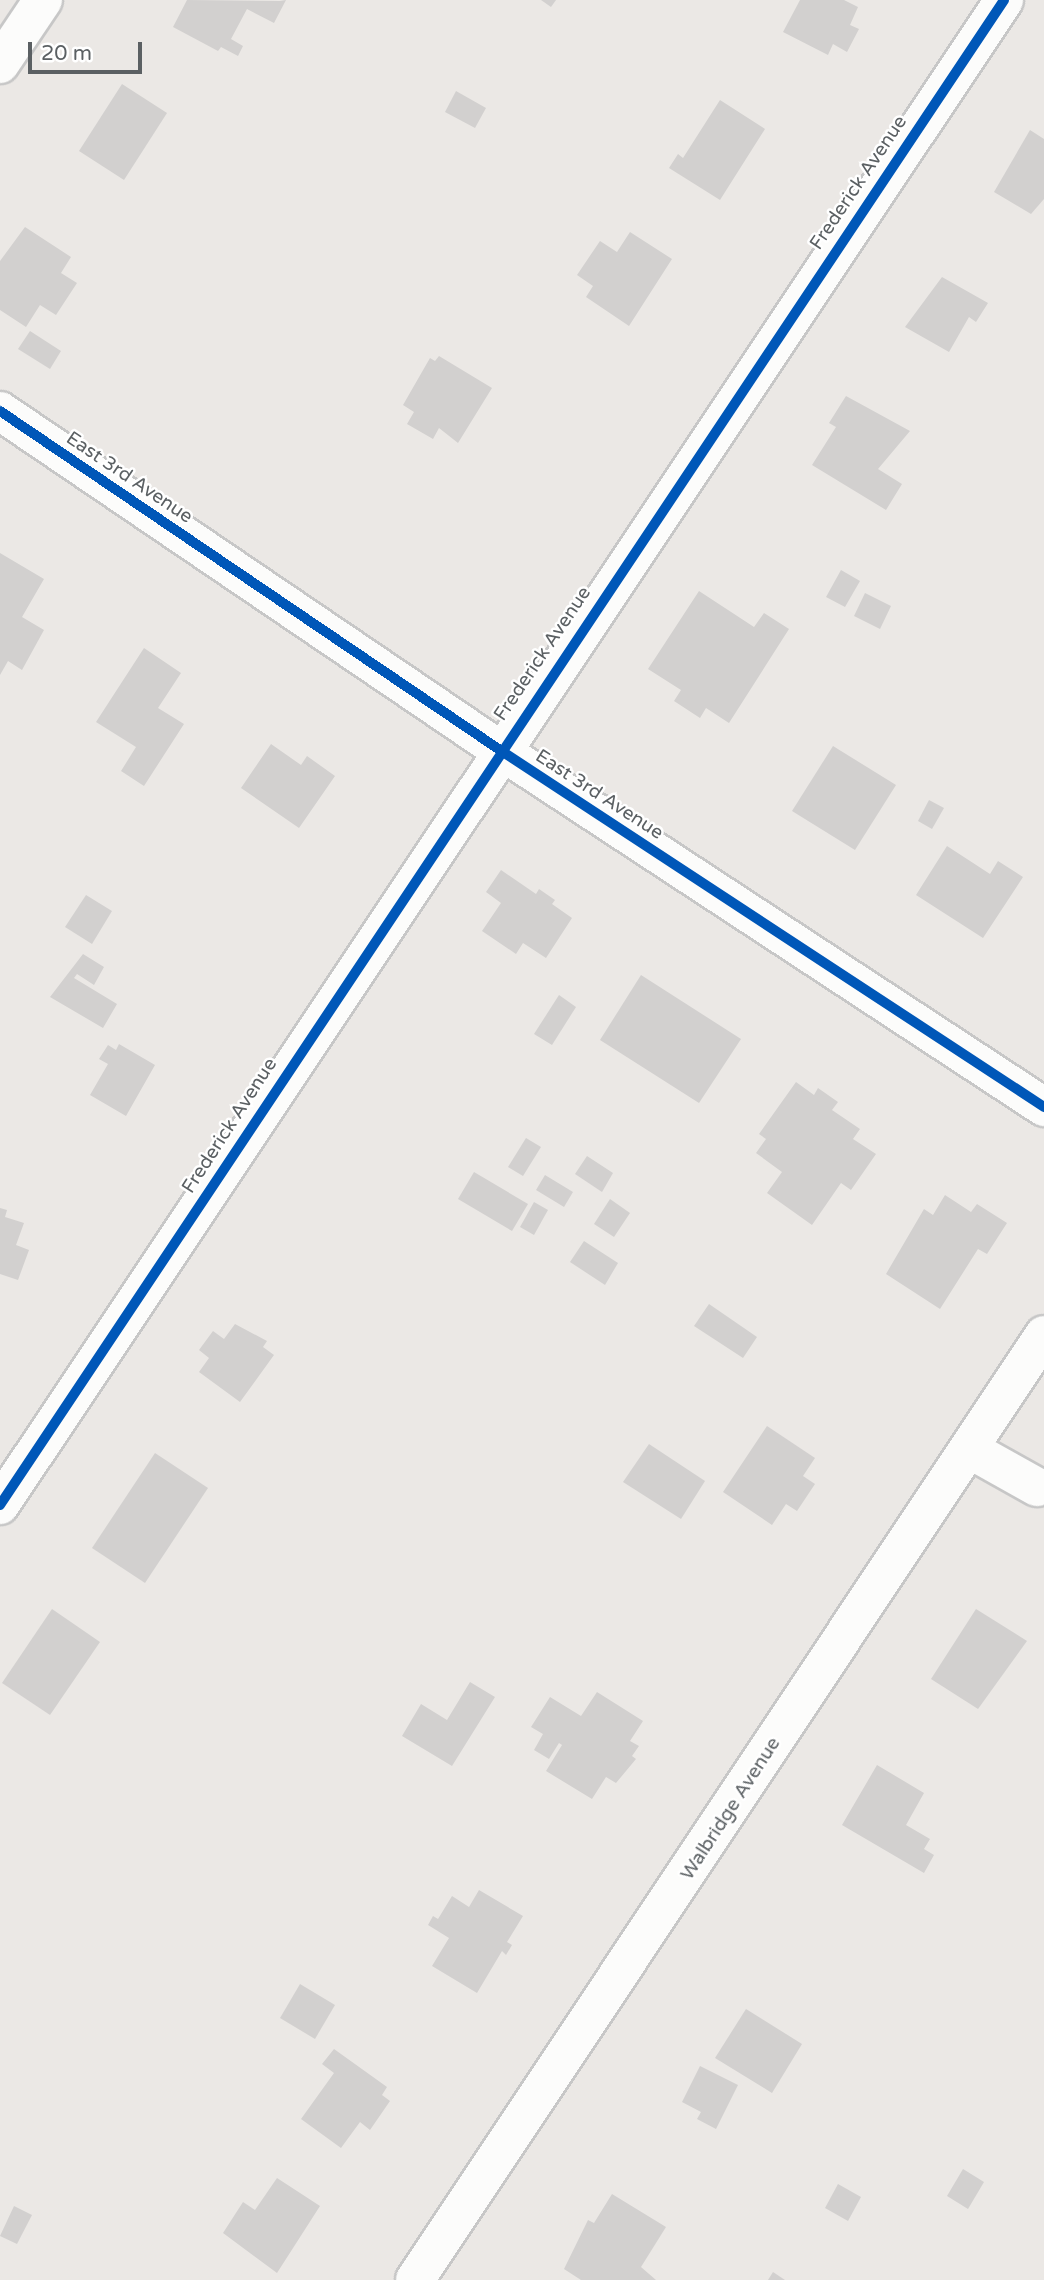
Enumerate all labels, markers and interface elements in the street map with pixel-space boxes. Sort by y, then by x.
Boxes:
scale bar [32,28,145,72]
text: 20 m [41,41,92,66]
street label: Frederick Avenue [806,112,912,254]
street label: East 3rd Avenue [61,427,197,529]
street label: Frederick Avenue [490,583,596,725]
street label: East 3rd Avenue [531,745,667,845]
street label: Frederick Avenue [178,1054,282,1198]
street label: Walbridge Avenue [676,1733,786,1885]

